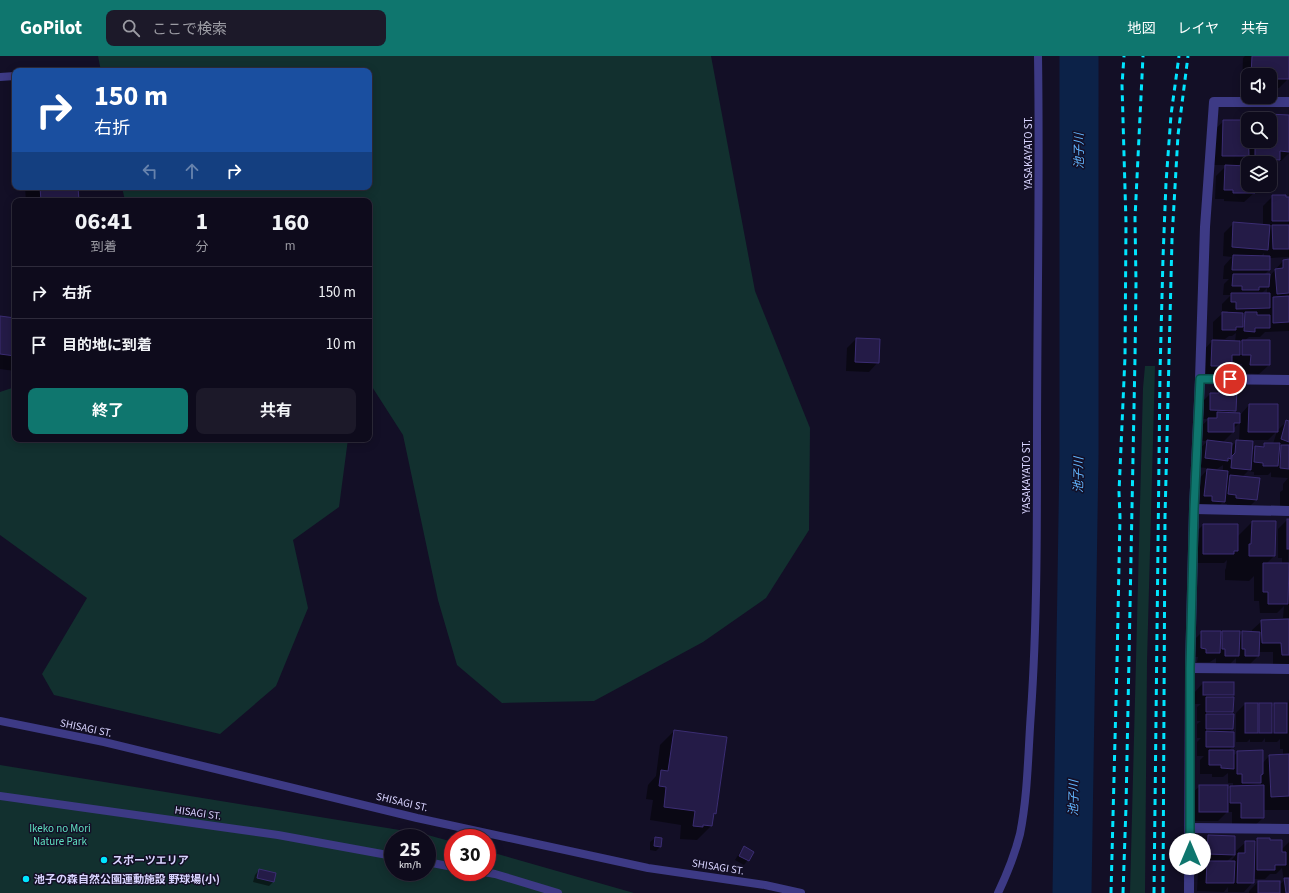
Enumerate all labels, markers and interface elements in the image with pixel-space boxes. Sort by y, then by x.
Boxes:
search box [106,10,386,46]
text: GoPilot [20,15,82,42]
icon: search [120,17,142,39]
text: ここで検索 [152,19,227,40]
text: 地図 [1127,19,1155,39]
text: レイヤ [1177,19,1219,39]
text: 共有 [1241,19,1269,39]
map controls [1241,68,1277,192]
button: sound [1241,68,1277,104]
text: 150 m [94,76,168,116]
icon: right [28,84,80,136]
button: search [1241,112,1277,148]
text: 右折 [94,116,130,141]
street label: YASAKAYATO ST. [1021,116,1036,191]
water label: 池子川 [1071,131,1088,169]
button: layers [1241,156,1277,192]
icon: left [139,160,161,182]
icon: ahead [181,160,203,182]
icon: right [223,160,245,182]
text: 06:41 [75,204,133,239]
text: 1 [196,204,208,239]
text: 160 [271,205,309,240]
text: m [285,237,296,255]
text: 到着 [91,238,117,256]
text: 分 [195,238,208,256]
icon: right [28,282,50,304]
text: 150 m [318,282,356,303]
text: 右折 [62,283,92,304]
icon: arrive [28,334,50,356]
text: 10 m [326,334,356,355]
text: 目的地に到着 [62,335,152,356]
pin [1213,362,1247,396]
icon: arrive [1219,368,1241,390]
button: 終了 [28,388,188,434]
button: 共有 [196,388,356,434]
street label: YASAKAYATO ST. [1019,440,1034,515]
water label: 池子川 [1070,455,1088,493]
street label: SHISAGI ST. [59,715,114,741]
water label: 池子川 [1065,778,1083,816]
street label: SHISAGI ST. [375,789,430,815]
street label: HISAGI ST. [174,802,222,824]
park label: Ikeko no Mori Nature Park [29,821,91,849]
speed limit sign: 30 [444,829,496,881]
position arrow [1169,833,1211,875]
text: 25 [399,836,421,864]
place label: スポーツエリア [112,853,189,868]
marker: スポーツエリア [99,855,109,865]
street label: SHISAGI ST. [691,855,745,879]
text: km/h [399,858,421,872]
place label: 池子の森自然公園運動施設 野球場(小) [34,872,220,887]
marker: 池子の森自然公園運動施設 野球場(小) [21,874,31,884]

